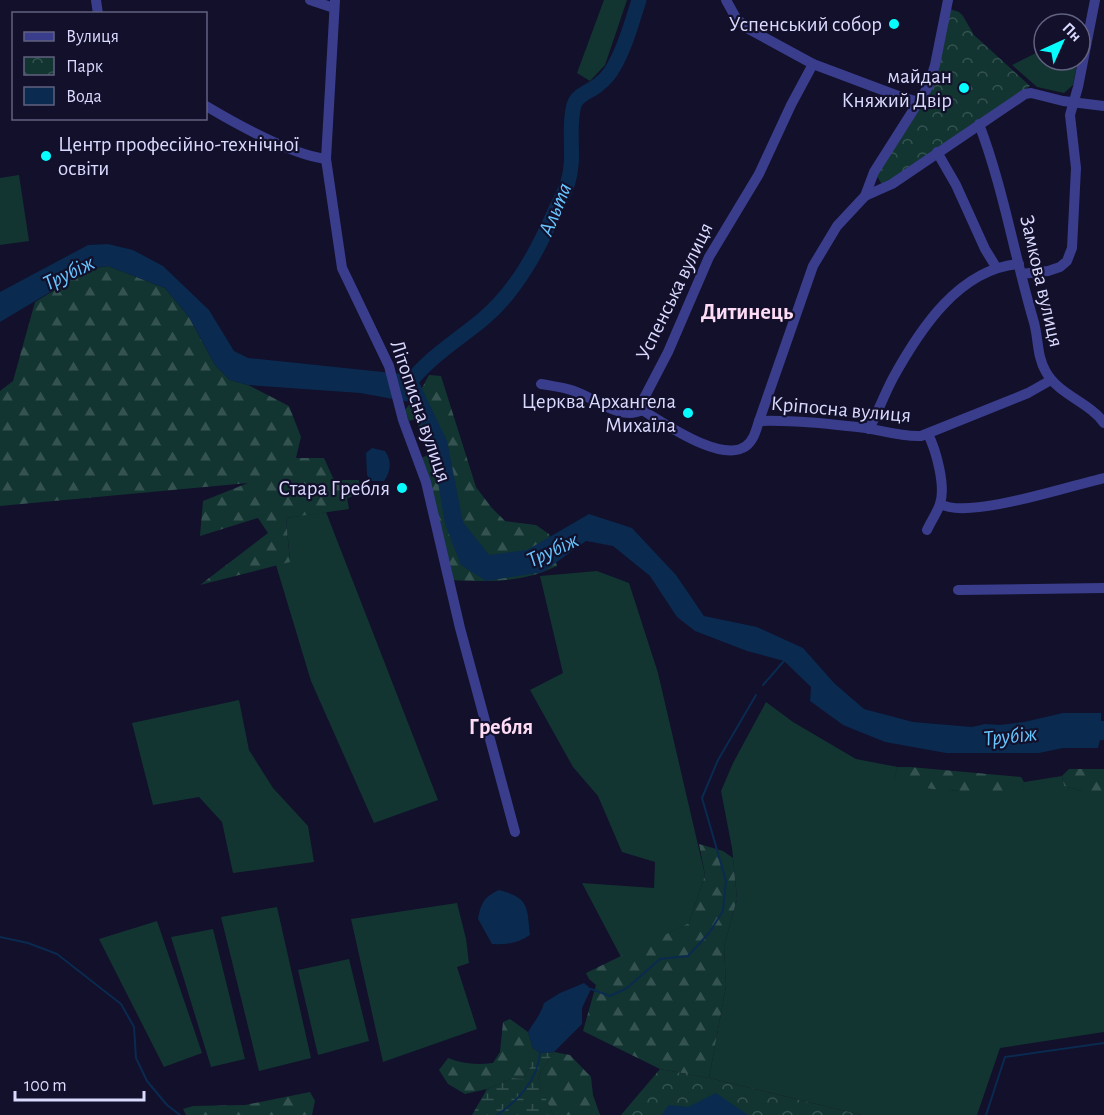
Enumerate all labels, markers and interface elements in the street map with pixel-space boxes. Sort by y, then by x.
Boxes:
legend [12,12,207,120]
north arrow [1032,12,1092,72]
place label: Успенський собор [729,14,882,35]
marker: Успенський собор [887,17,901,31]
text: Пн [1059,20,1084,45]
text: Вулиця [66,28,119,46]
text: Парк [66,58,104,76]
place label: майдан Княжий Двір [841,66,952,111]
marker: майдан Княжий Двір [957,81,971,95]
text: Вода [66,88,102,106]
place label: Центр професійно-технічної освіти [58,134,299,179]
marker: Центр професійно-технічної освіти [39,149,53,163]
water label: Альта [534,180,575,240]
street label: Замкова вулиця [1016,213,1067,349]
street label: Успенська вулиця [632,219,717,363]
water label: Трубіж [39,251,99,296]
district label: Дитинець [701,301,794,323]
street label: Літописна вулиця [386,338,455,485]
place label: Церква Архангела Михаїла [521,391,676,436]
street label: Кріпосна вулиця [770,393,912,426]
marker: Церква Архангела Михаїла [681,406,695,420]
place label: Стара Гребля [278,478,390,499]
marker: Стара Гребля [395,481,409,495]
water label: Трубіж [523,528,583,572]
district label: Гребля [469,716,533,738]
water label: Трубіж [982,722,1039,751]
scale bar [15,1064,144,1102]
text: 100 m [24,1077,67,1095]

